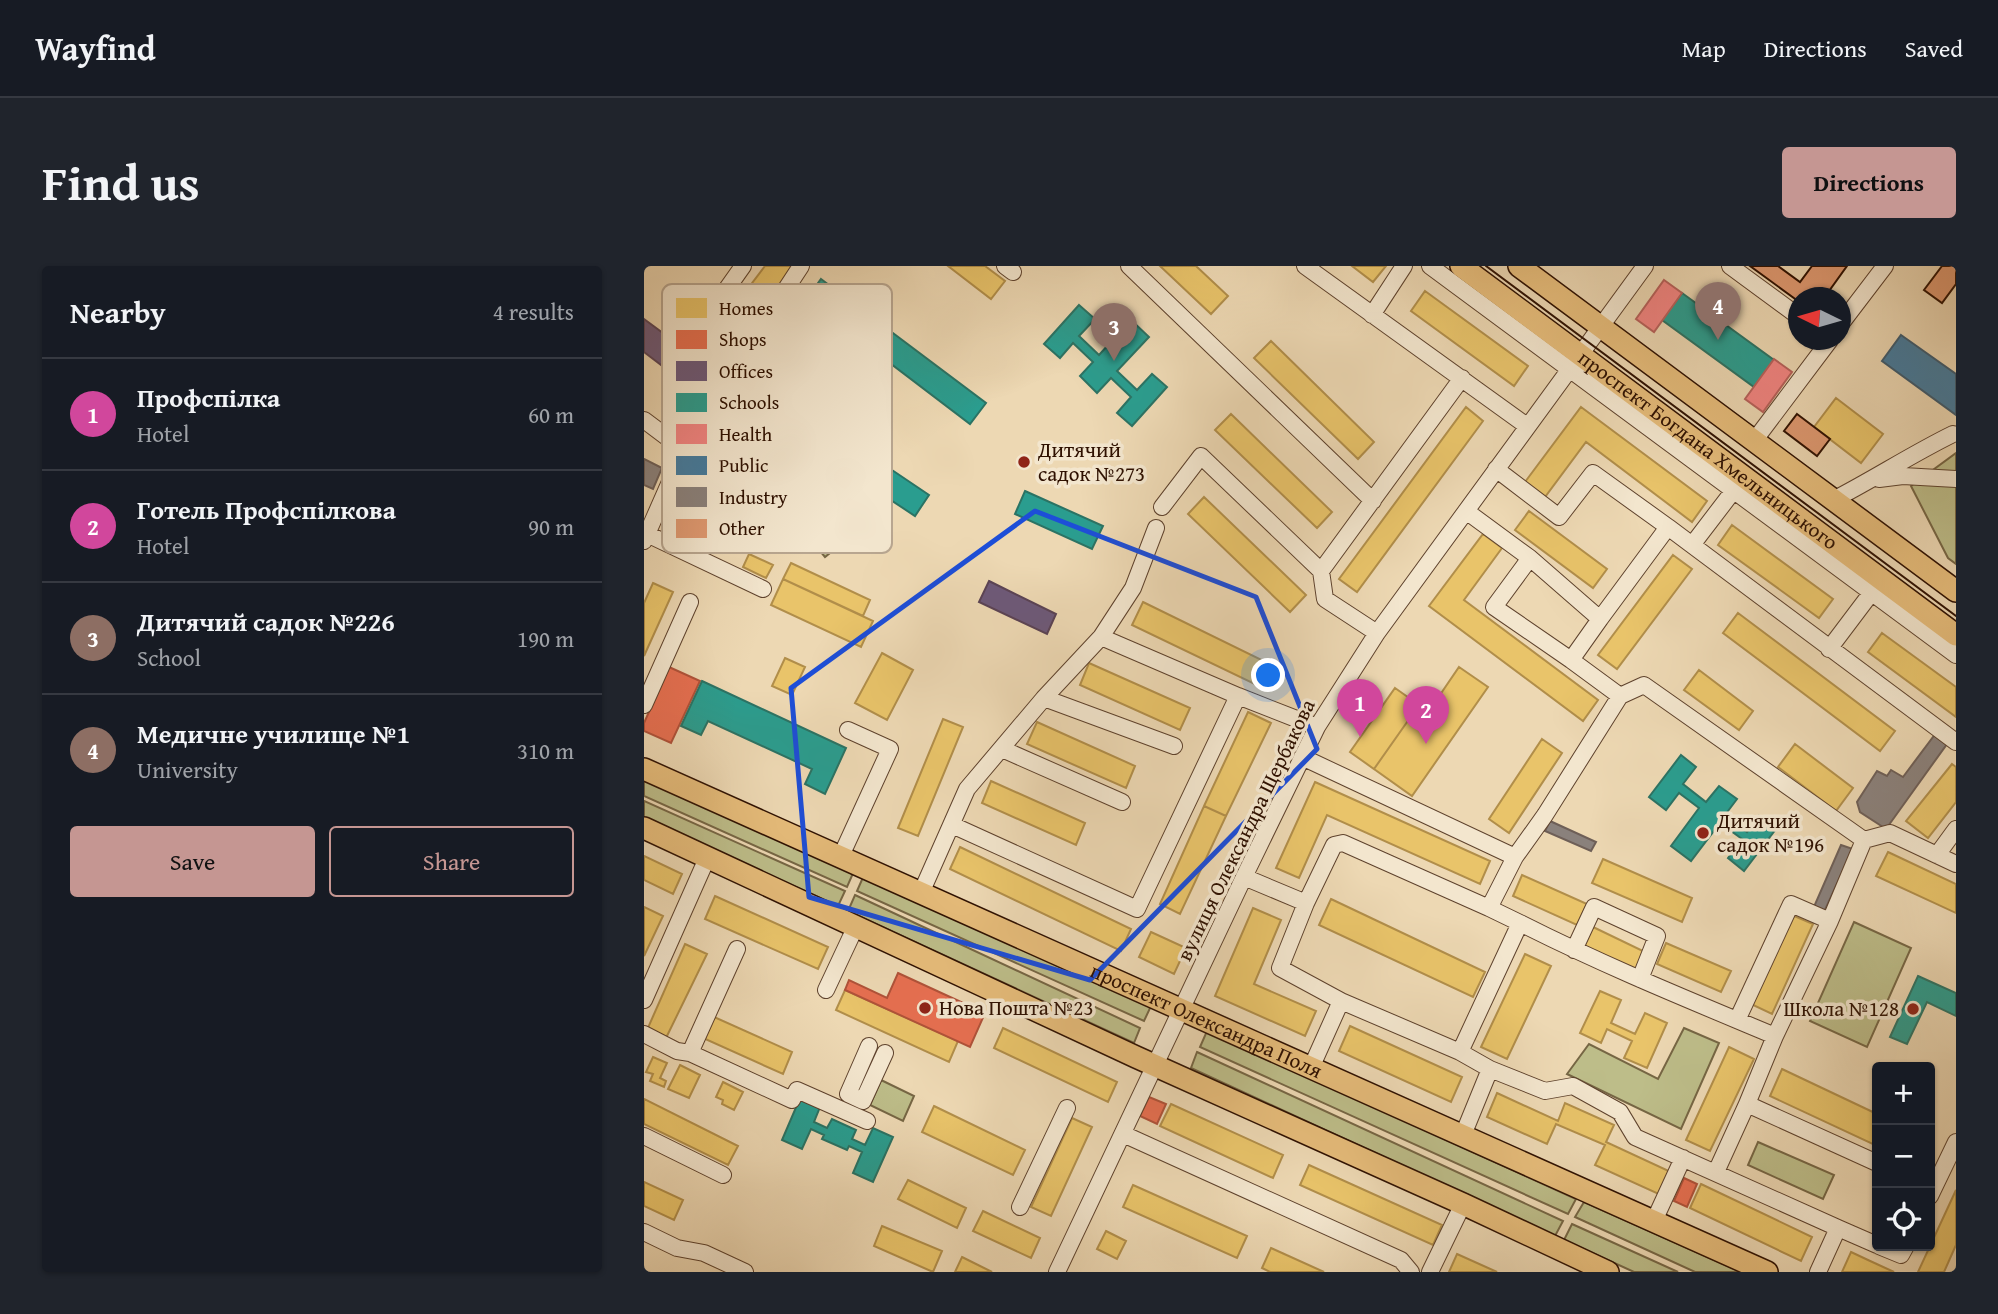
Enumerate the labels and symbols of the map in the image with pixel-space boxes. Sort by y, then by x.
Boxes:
pin: 4 [1695,282,1741,340]
legend [662,284,892,553]
north arrow [1788,287,1851,350]
text: Homes [719,294,773,322]
pin: 3 [1091,303,1137,361]
text: Shops [719,325,766,353]
street label: проспект Богдана Хмельницького [1572,342,1845,557]
text: Offices [719,357,773,385]
text: Schools [719,388,779,416]
text: Health [719,420,773,448]
place label: Дитячий садок №273 [1037,434,1145,489]
text: Public [719,451,768,479]
marker: Дитячий садок №273 [1016,454,1032,470]
text: Industry [719,483,788,511]
text: Other [719,514,765,542]
your location [1251,658,1285,692]
pin: 1 [1337,679,1383,737]
pin: 2 [1403,686,1449,744]
street label: вулиця Олександра Щербакова [1169,694,1323,966]
place label: Дитячий садок №196 [1716,805,1824,860]
marker: Дитячий садок №196 [1695,825,1711,841]
street label: проспект Олександра Поля [1085,955,1328,1086]
place label: Нова Пошта №23 [939,992,1094,1023]
place label: Школа №128 [1783,993,1899,1024]
marker: Нова Пошта №23 [917,1000,933,1016]
marker: Школа №128 [1905,1001,1921,1017]

